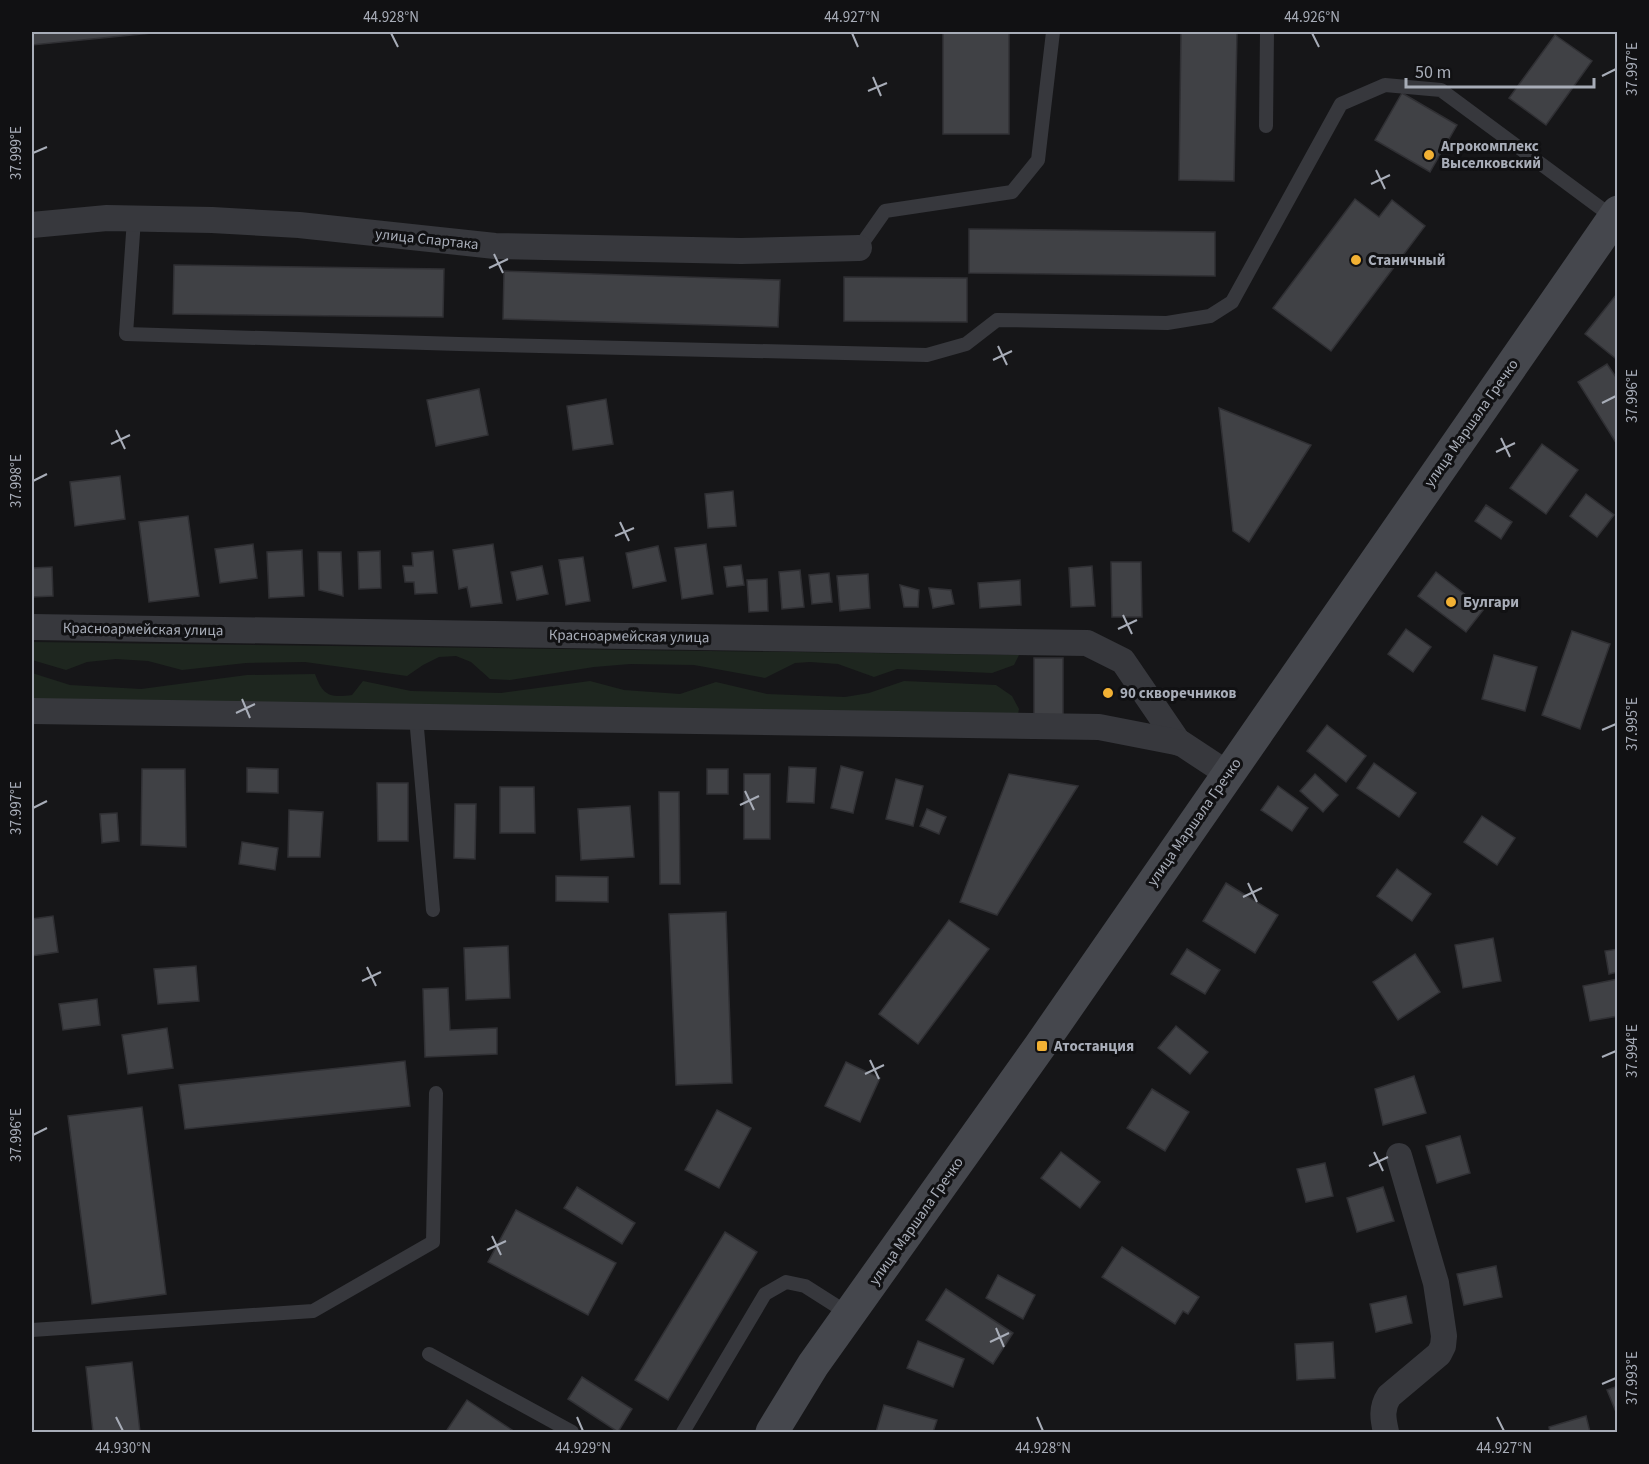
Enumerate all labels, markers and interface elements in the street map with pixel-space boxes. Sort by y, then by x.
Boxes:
text: 44.928°N [363,7,419,28]
text: 44.927°N [824,7,880,28]
text: 44.926°N [1284,7,1340,28]
text: 37.997°E [1622,42,1643,96]
scale bar [1406,51,1594,89]
text: 50 m [1415,60,1451,85]
text: 37.999°E [6,126,27,180]
place label: Агрокомплекс Выселковский [1440,136,1541,174]
marker: Агрокомплекс Выселковский [1422,148,1436,162]
street label: улица Спартака [374,224,480,255]
place label: Станичный [1368,250,1445,271]
marker: Станичный [1349,253,1363,267]
street label: улица Маршала Гречко [1419,355,1524,491]
text: 37.996°E [1622,369,1643,423]
text: 37.998°E [6,454,27,508]
place label: Булгари [1463,592,1519,613]
marker: Булгари [1444,595,1458,609]
street label: Красноармейская улица [63,618,223,641]
street label: Красноармейская улица [549,625,709,648]
place label: 90 скворечников [1120,683,1237,704]
marker: 90 скворечников [1101,686,1115,700]
text: 37.995°E [1622,697,1643,751]
street label: улица Маршала Гречко [1142,754,1247,890]
text: 37.997°E [6,781,27,835]
text: 37.994°E [1622,1024,1643,1078]
place label: Атостанция [1053,1036,1134,1057]
marker: Атостанция [1035,1039,1049,1053]
text: 37.996°E [6,1108,27,1162]
street label: улица Маршала Гречко [864,1153,969,1289]
text: 37.993°E [1622,1351,1643,1405]
text: 44.930°N [95,1438,151,1459]
text: 44.929°N [555,1438,611,1459]
text: 44.928°N [1015,1438,1071,1459]
text: 44.927°N [1476,1438,1532,1459]

